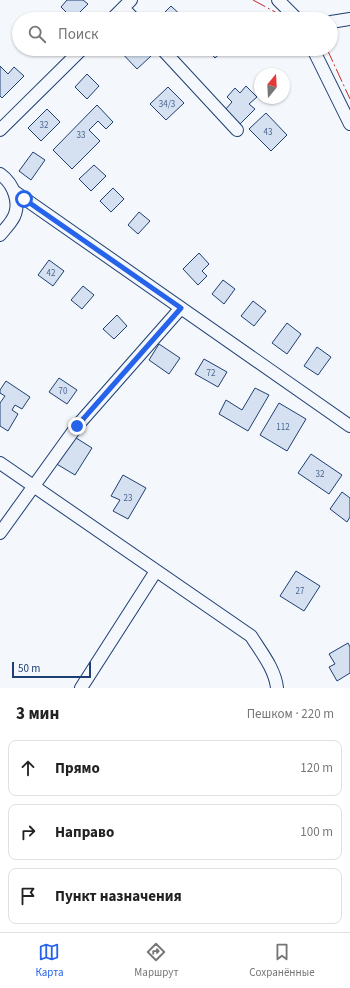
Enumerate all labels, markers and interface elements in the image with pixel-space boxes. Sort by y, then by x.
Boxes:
search box [12,12,338,56]
icon: search [26,23,48,45]
text: Поиск [58,24,99,45]
north arrow [254,68,290,104]
house number: 34/3 [159,98,176,111]
house number: 32 [40,119,49,132]
house number: 43 [264,126,273,139]
house number: 33 [77,129,86,142]
route start [15,190,33,208]
house number: 42 [47,267,56,280]
house number: 72 [207,367,216,380]
house number: 70 [59,385,68,398]
route end [68,417,86,435]
house number: 112 [276,421,290,434]
house number: 32 [316,468,325,481]
house number: 23 [124,492,133,505]
house number: 27 [296,585,305,598]
scale bar [12,660,91,679]
text: 50 m [18,661,40,676]
text: 3 мин [16,702,59,726]
text: Пешком · 220 m [247,705,334,723]
icon: ahead [17,757,39,779]
text: Прямо [55,758,100,779]
text: 120 m [300,759,333,777]
icon: right [17,821,39,843]
text: Направо [55,822,114,843]
text: 100 m [300,823,333,841]
icon: arrive [17,885,39,907]
text: Пункт назначения [55,886,182,907]
tab: Карта [35,941,64,980]
tab: Маршрут [134,941,179,980]
tab: Сохранённые [249,941,315,980]

